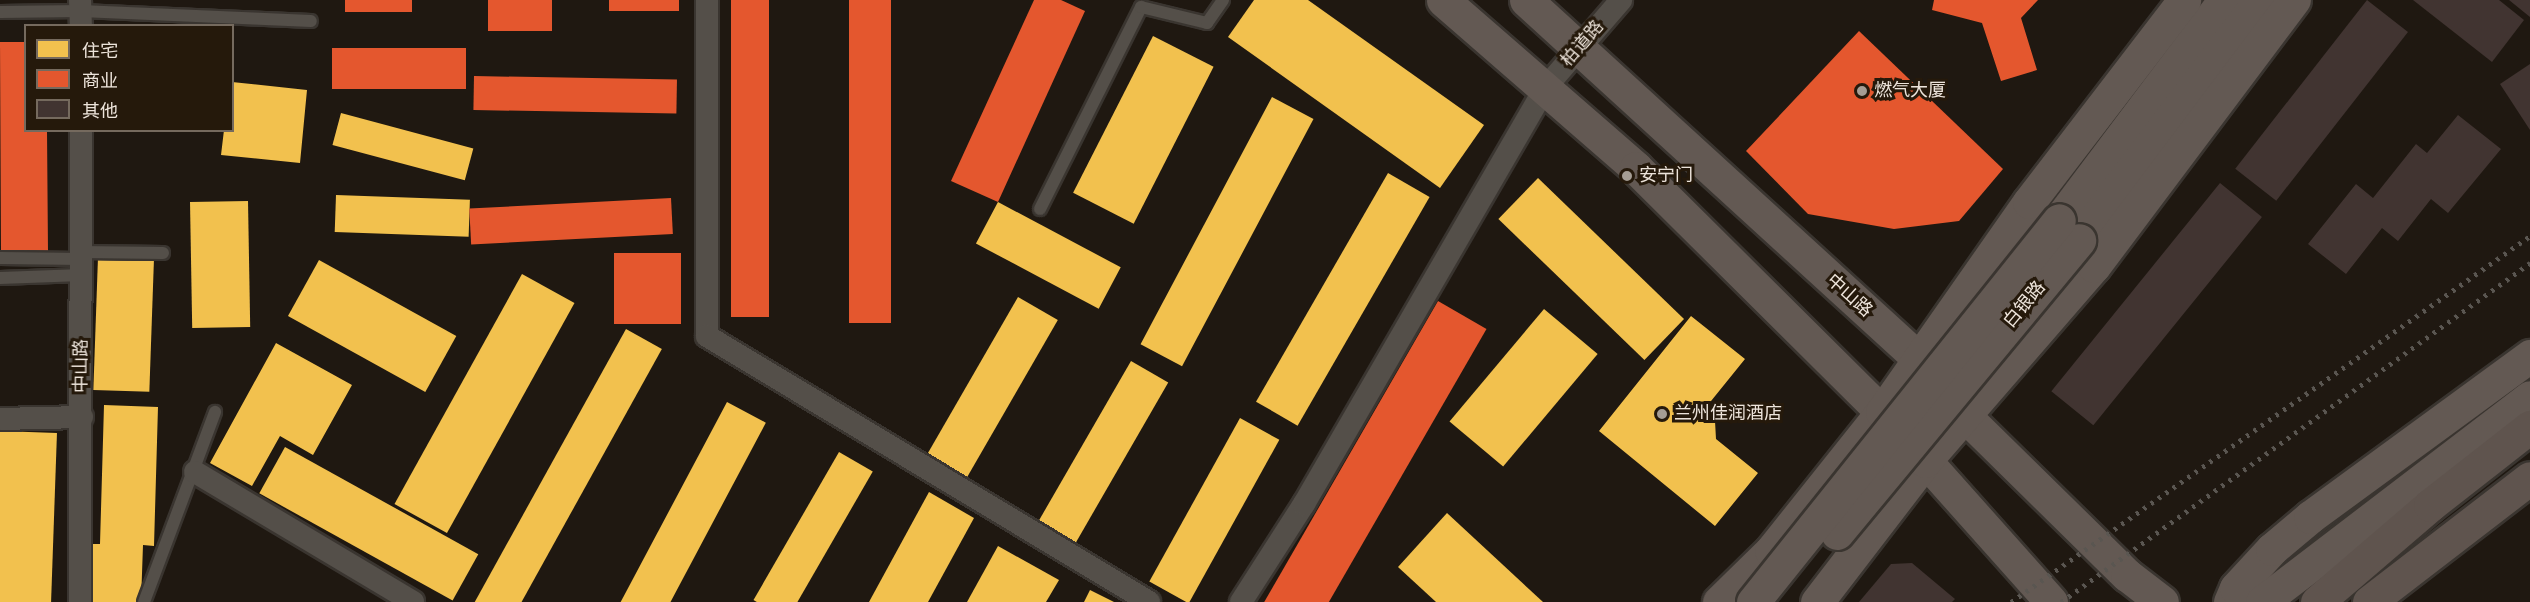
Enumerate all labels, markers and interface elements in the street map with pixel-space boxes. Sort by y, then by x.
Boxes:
street label: 柏道路 [1557,17,1609,71]
legend [24,24,234,132]
text: 住宅 [82,41,118,62]
text: 商业 [82,71,118,92]
place label: 燃气大厦 [1874,80,1946,102]
marker: 燃气大厦 [1855,84,1869,98]
text: 其他 [82,101,118,122]
place label: 安宁门 [1639,165,1693,187]
marker: 安宁门 [1620,169,1634,183]
street label: 中山路 [1822,270,1876,322]
street label: 白银路 [1999,277,2051,333]
street label: 中山路 [71,339,93,393]
place label: 兰州佳润酒店 [1674,403,1782,425]
marker: 兰州佳润酒店 [1655,407,1669,421]

